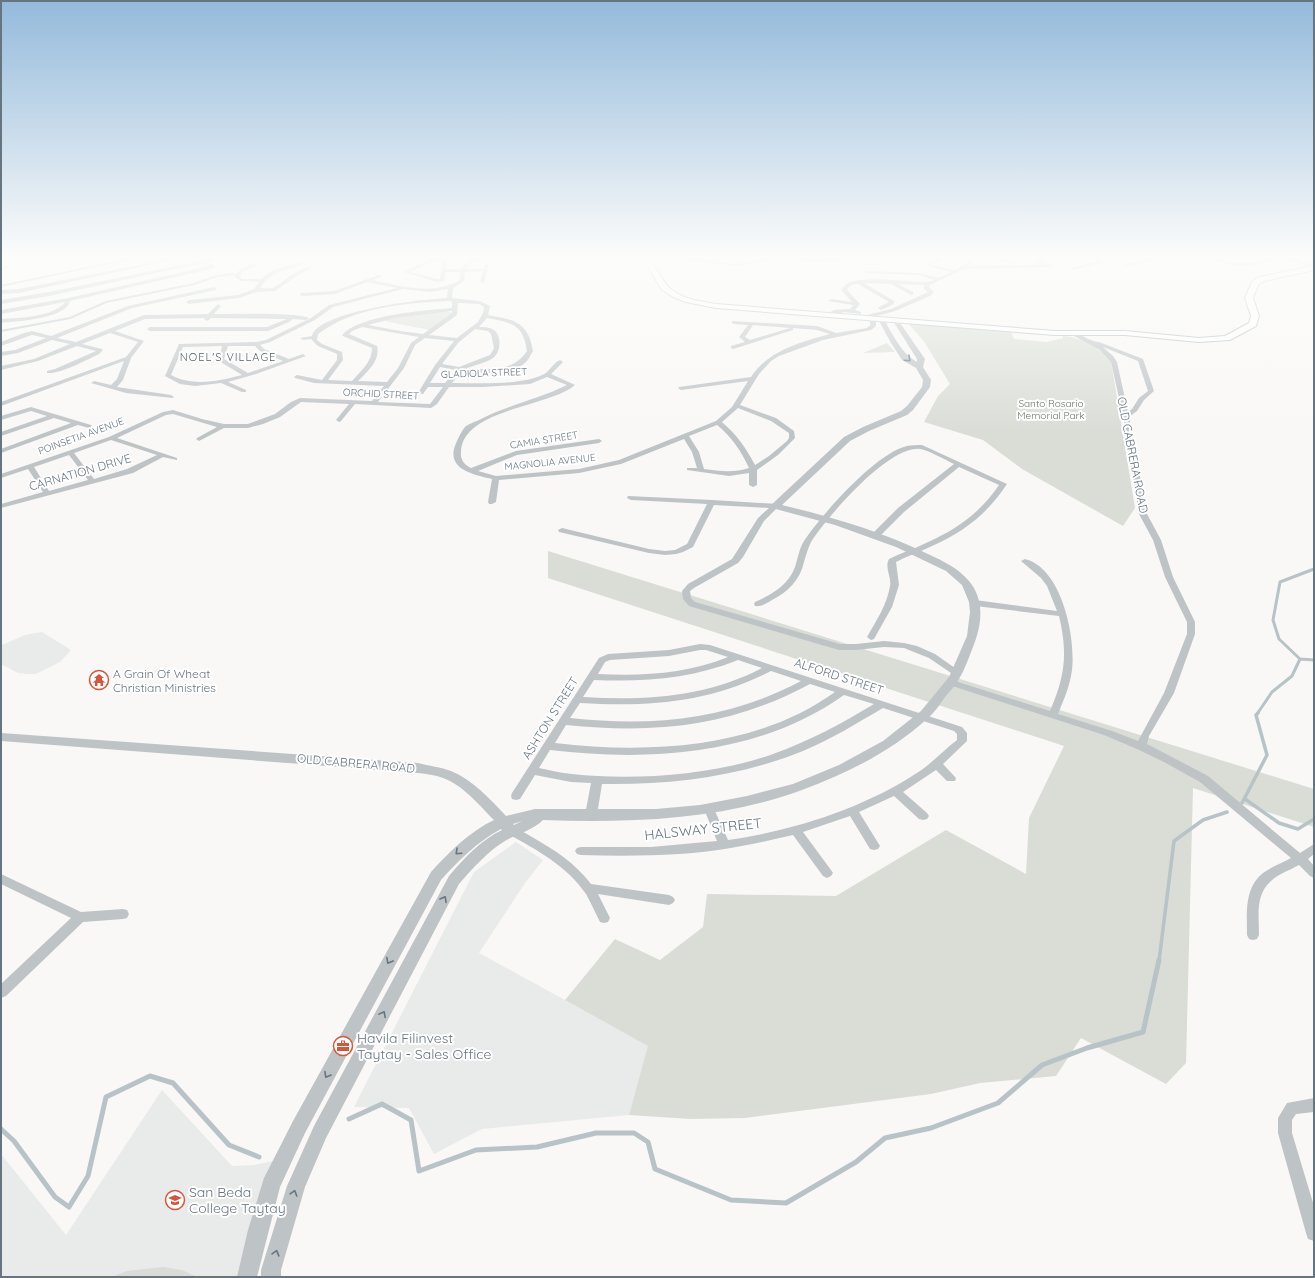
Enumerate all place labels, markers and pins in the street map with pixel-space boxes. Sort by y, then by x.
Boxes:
place label: A Grain Of Wheat Christian Ministries [113,666,216,695]
temple icon: A Grain Of Wheat Christian Ministries [88,669,110,691]
place label: Havila Filinvest Taytay - Sales Office [357,1029,492,1063]
office icon: Havila Filinvest Taytay - Sales Office [332,1035,354,1057]
place label: San Beda College Taytay [189,1183,286,1217]
school or university icon: San Beda College Taytay [164,1189,186,1211]

